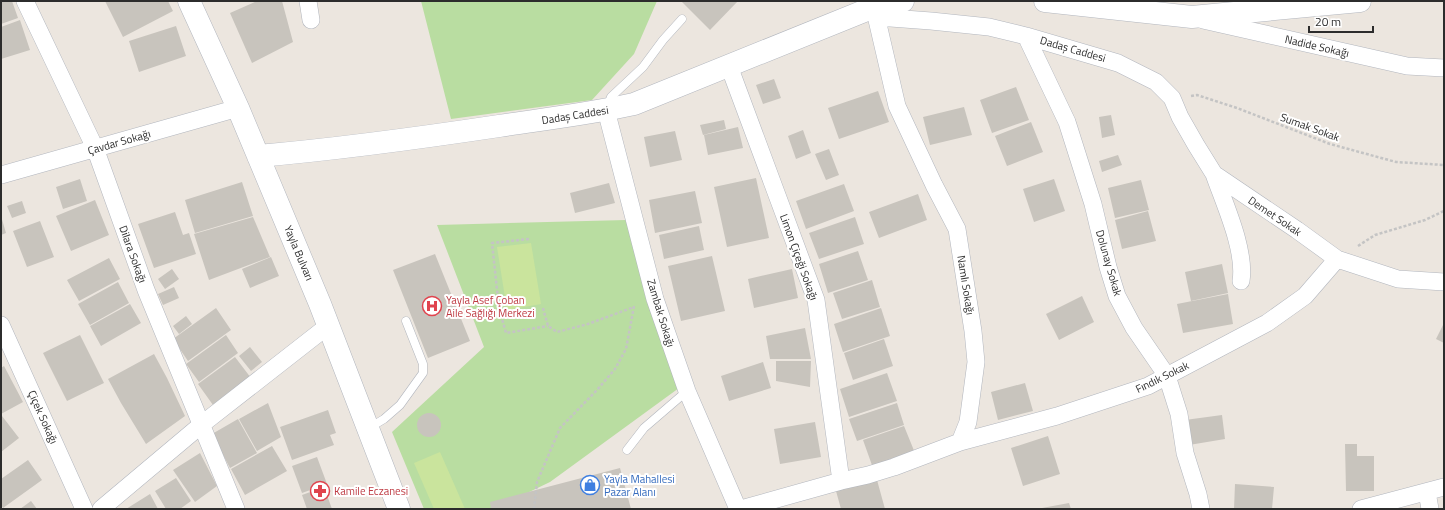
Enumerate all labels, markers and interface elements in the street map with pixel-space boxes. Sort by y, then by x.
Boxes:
scale bar [1309,8,1373,34]
text: 20 m [1315,12,1341,31]
street label: Nadide Sokağı [1283,31,1351,61]
street label: Dadaş Caddesi [1038,32,1108,66]
street label: Dadaş Caddesi [540,102,610,128]
street label: Sumak Sokak [1278,109,1343,145]
street label: Çavdar Sokağı [86,125,152,159]
street label: Demet Sokak [1245,192,1306,240]
street label: Limon Çiçeği Sokağı [776,212,822,302]
street label: Dilara Sokağı [115,223,151,285]
street label: Yayla Bulvarı [280,223,318,283]
street label: Dolunay Sokak [1092,228,1126,299]
street label: Namlı Sokağı [953,254,979,316]
street label: Zambak Sokağı [643,277,679,349]
place label: Yayla Asef Çoban Aile Sağlığı Merkezi [446,292,535,321]
hospital icon: Yayla Asef Çoban Aile Sağlığı Merkezi [421,295,443,317]
street label: Fındık Sokak [1133,357,1192,397]
street label: Çiçek Sokağı [24,388,62,446]
place label: Yayla Mahallesi Pazar Alanı [604,471,675,500]
shop icon: Yayla Mahallesi Pazar Alanı [579,474,601,496]
pharmacy icon: Kamile Eczanesi [309,480,331,502]
place label: Kamile Eczanesi [334,483,408,499]

